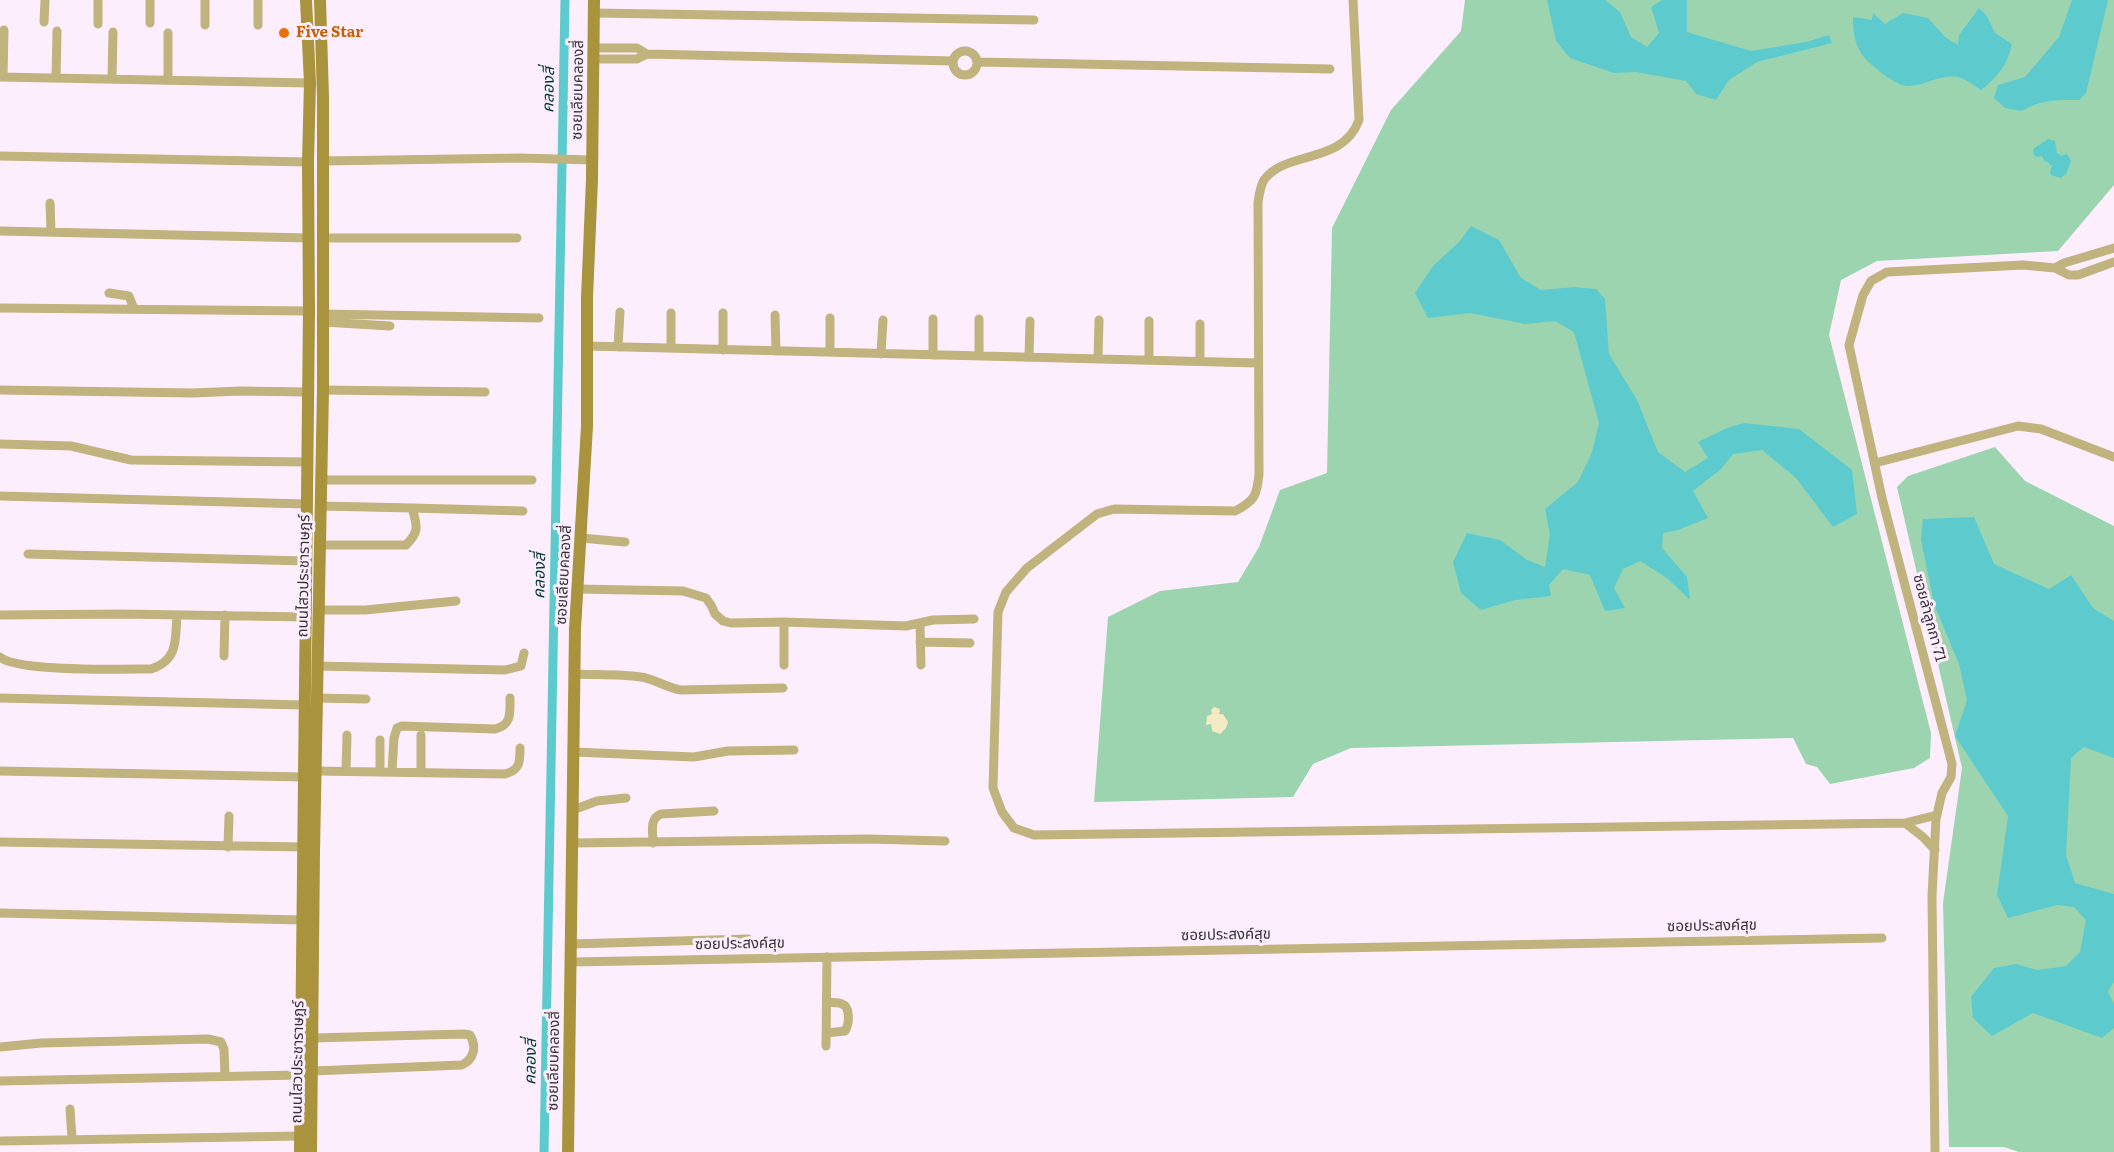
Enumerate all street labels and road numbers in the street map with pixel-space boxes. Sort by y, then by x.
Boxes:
street label: ซอยเลียบคลองสี่ [568,40,588,140]
street label: ถนนไสวประชาราษฎร์ [294,514,314,638]
street label: ซอยเลียบคลองสี่ [552,525,576,625]
street label: ซอยลำลูกกา 71 [1909,572,1949,664]
street label: ซอยประสงค์สุข [1667,916,1757,936]
street label: ซอยประสงค์สุข [1181,925,1271,945]
street label: ซอยประสงค์สุข [695,934,785,954]
street label: ถนนไสวประชาราษฎร์ [288,1000,308,1124]
street label: ซอยเลียบคลองสี่ [544,1011,564,1111]

